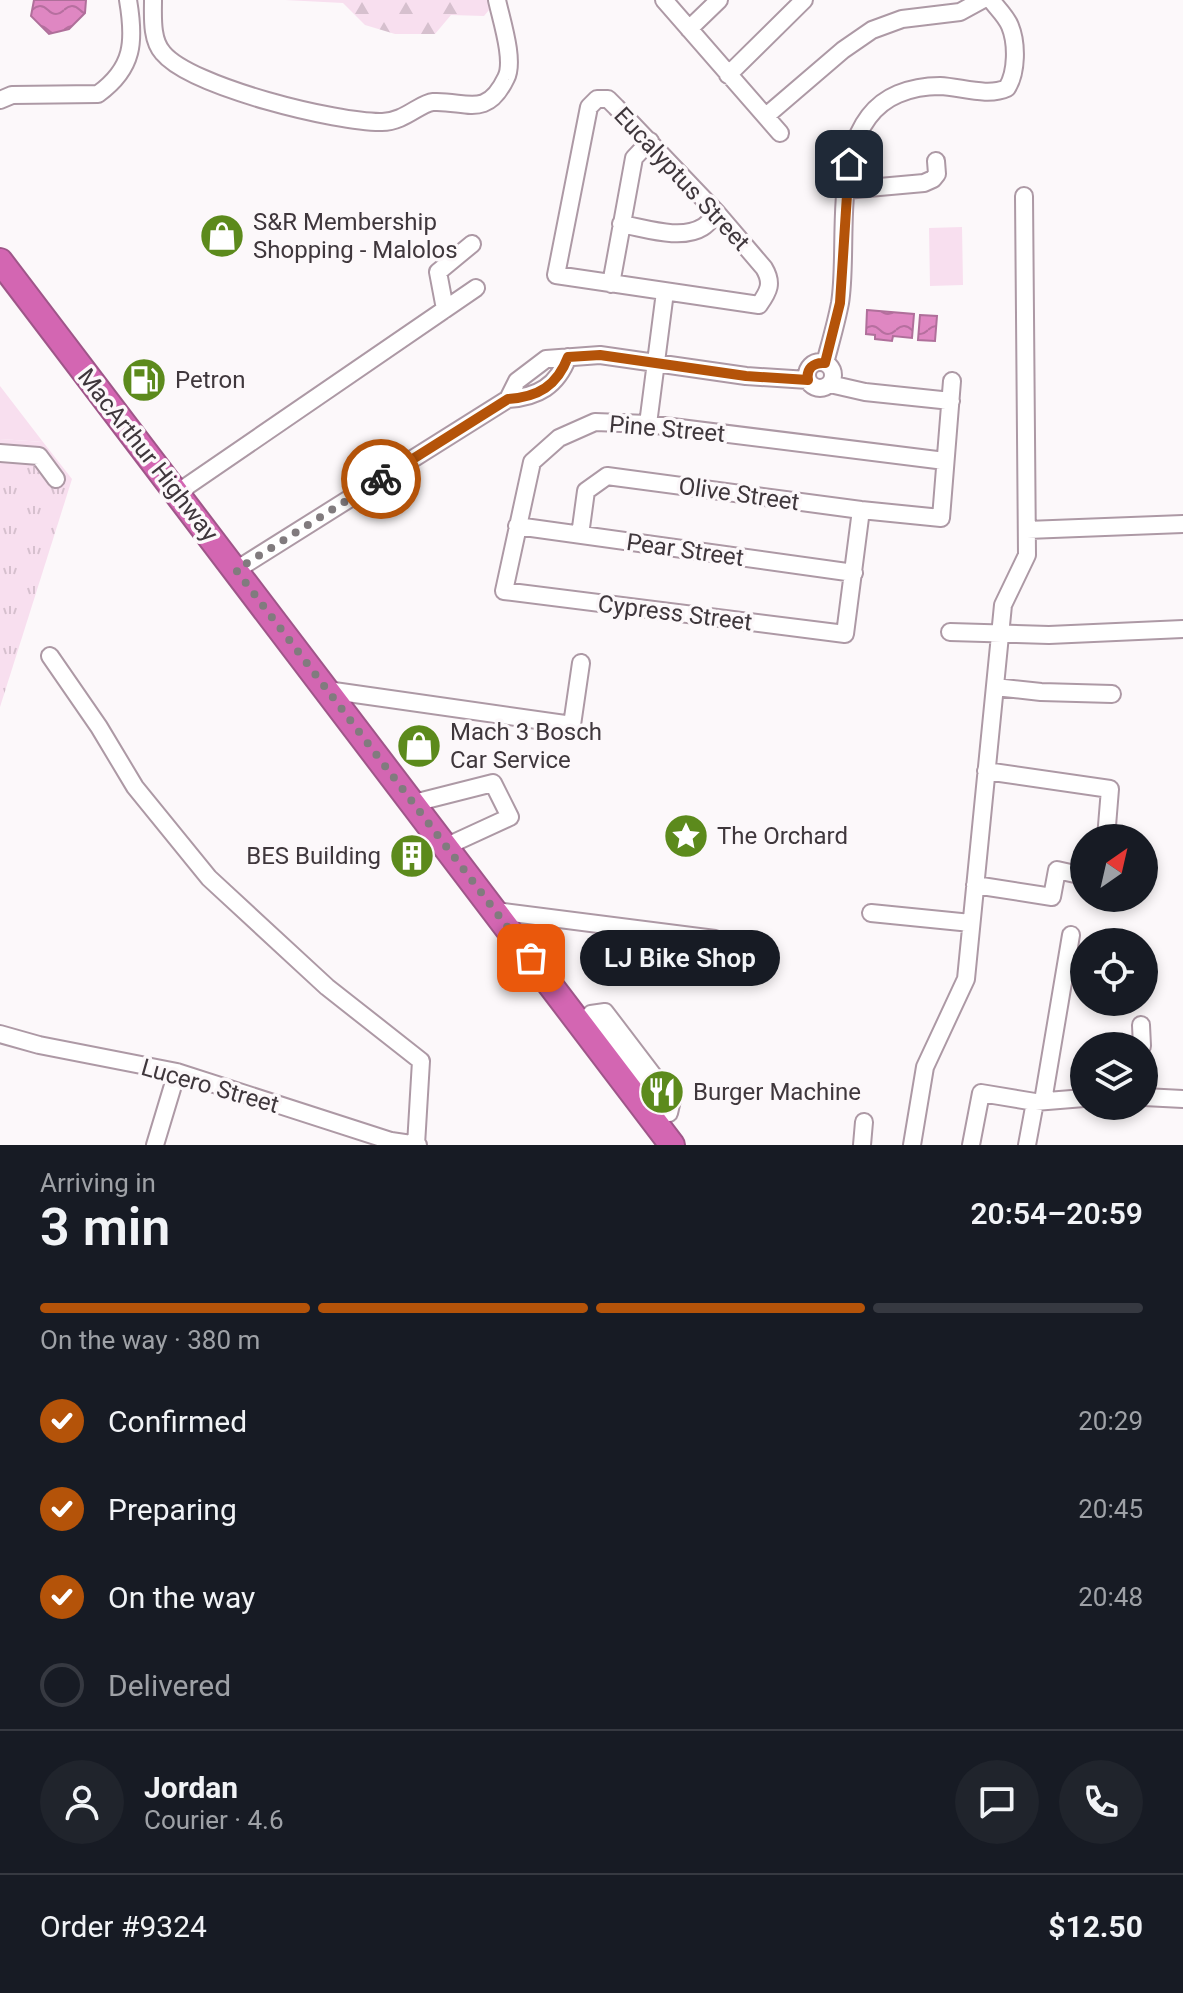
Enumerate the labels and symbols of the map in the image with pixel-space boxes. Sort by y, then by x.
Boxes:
street label: Eucalyptus Street [608,102,756,257]
pin [815,130,883,198]
place label: S&R Membership Shopping - Malolos [253,208,458,264]
shop icon: S&R Membership Shopping - Malolos [198,212,246,260]
fuel station icon: Petron [120,356,168,404]
street label: MacArthur Highway [72,363,224,547]
place label: Petron [175,366,245,394]
street label: Pine Street [608,410,726,448]
courier [341,439,421,519]
street label: Olive Street [677,472,801,516]
street label: Pear Street [625,528,746,572]
street label: Cypress Street [596,590,754,636]
place label: Mach 3 Bosch Car Service [450,718,602,774]
shop icon: Mach 3 Bosch Car Service [395,722,443,770]
place icon: The Orchard [662,812,710,860]
place label: The Orchard [717,822,848,850]
north arrow [1070,824,1158,912]
building icon: BES Building [388,832,436,880]
place label: BES Building [246,842,381,870]
pin [497,924,565,992]
callout: LJ Bike Shop [579,930,779,986]
street label: Lucero Street [138,1053,282,1119]
restaurant icon: Burger Machine [638,1068,686,1116]
place label: Burger Machine [693,1078,861,1106]

